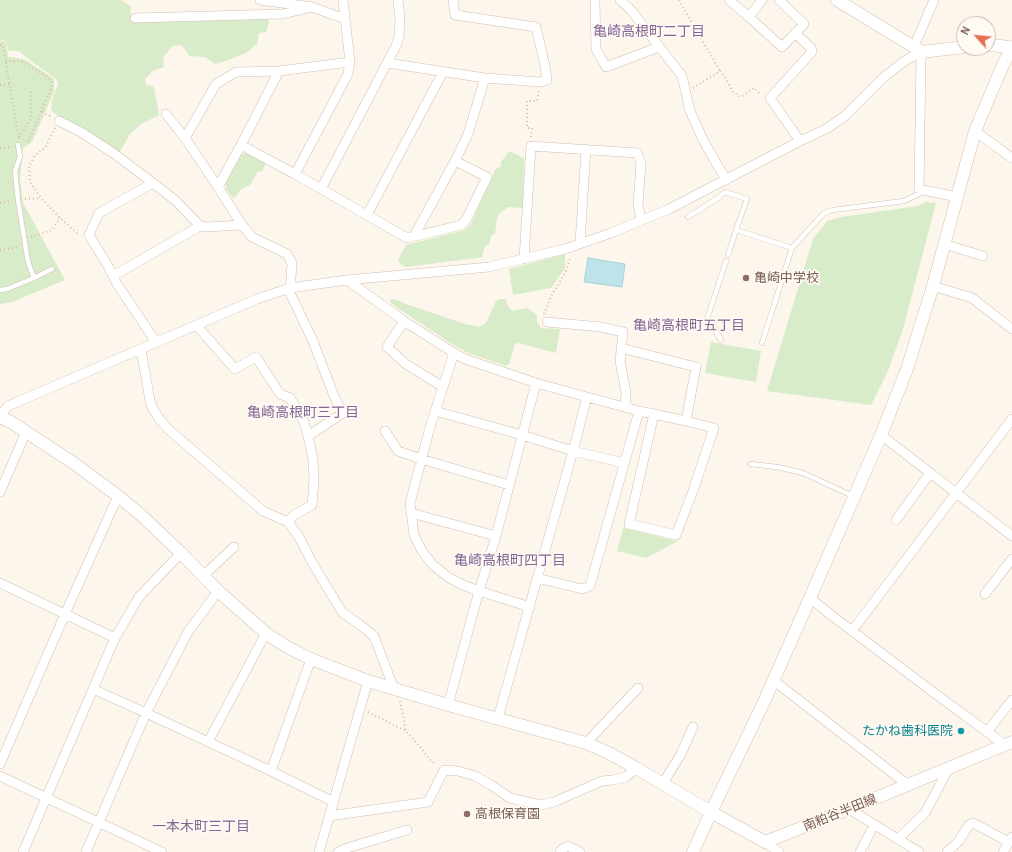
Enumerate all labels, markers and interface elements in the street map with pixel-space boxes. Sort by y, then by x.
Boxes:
north arrow [956,16,996,56]
district label: 亀崎高根町二丁目 [593,24,705,40]
text: N [958,24,973,37]
place label: 亀崎中学校 [754,270,819,286]
marker: 亀崎中学校 [741,273,751,283]
district label: 亀崎高根町五丁目 [633,318,745,334]
district label: 亀崎高根町三丁目 [247,405,359,421]
district label: 亀崎高根町四丁目 [454,553,566,569]
place label: たかね歯科医院 [862,723,953,739]
marker: たかね歯科医院 [956,726,966,736]
street label: 南粕谷半田線 [801,791,879,835]
place label: 高根保育園 [475,806,540,822]
marker: 高根保育園 [462,809,472,819]
district label: 一本木町三丁目 [152,819,250,835]

